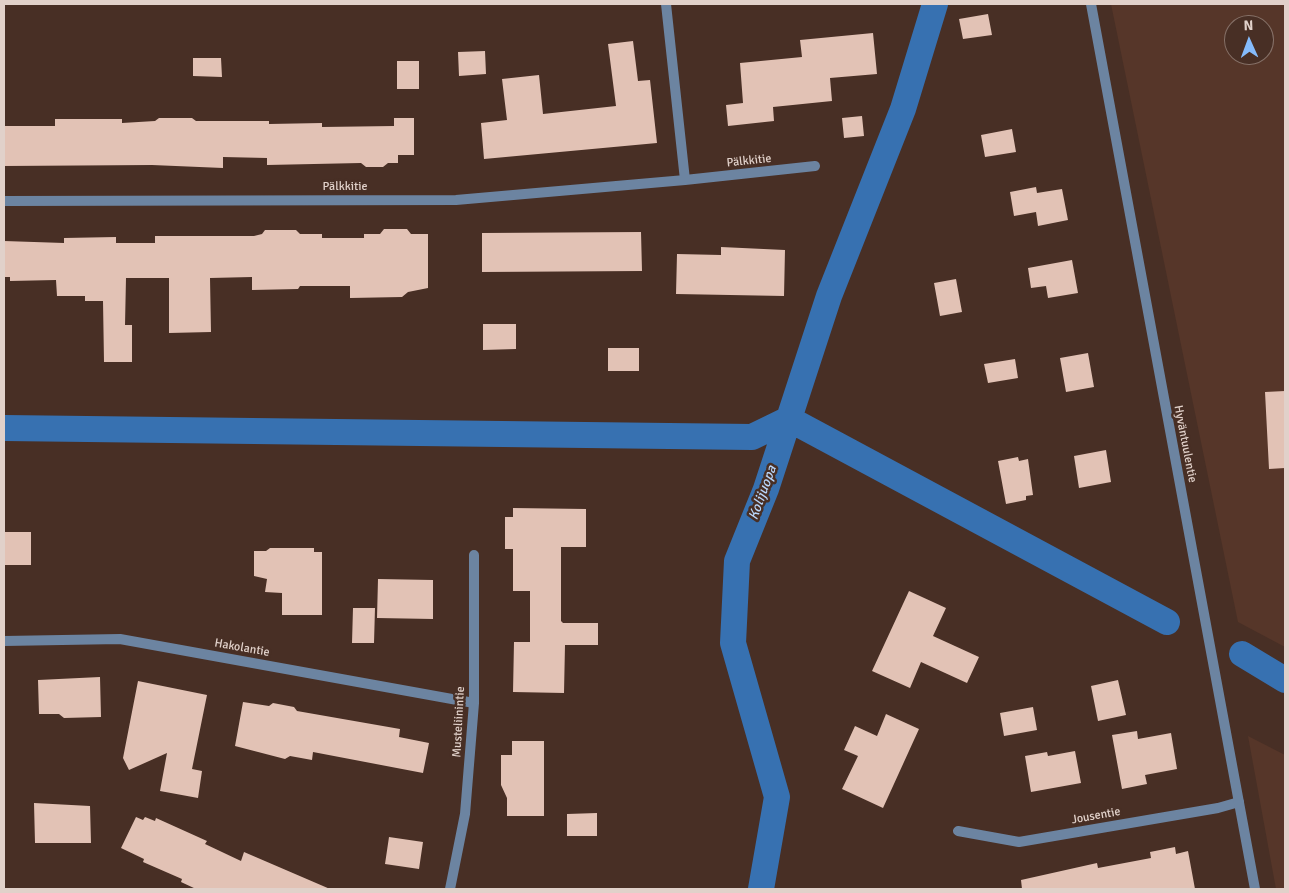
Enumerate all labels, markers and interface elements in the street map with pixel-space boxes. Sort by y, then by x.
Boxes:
north arrow [1224,15,1274,65]
text: N [1243,17,1254,34]
street label: Pälkkitie [726,151,772,171]
street label: Pälkkitie [323,180,367,194]
street label: Hyväntuulentie [1170,404,1200,484]
water label: Kolijuopa [745,464,781,522]
street label: Hakolantie [213,636,271,660]
street label: Musteliinintie [450,686,468,758]
street label: Jousentie [1070,805,1122,827]

